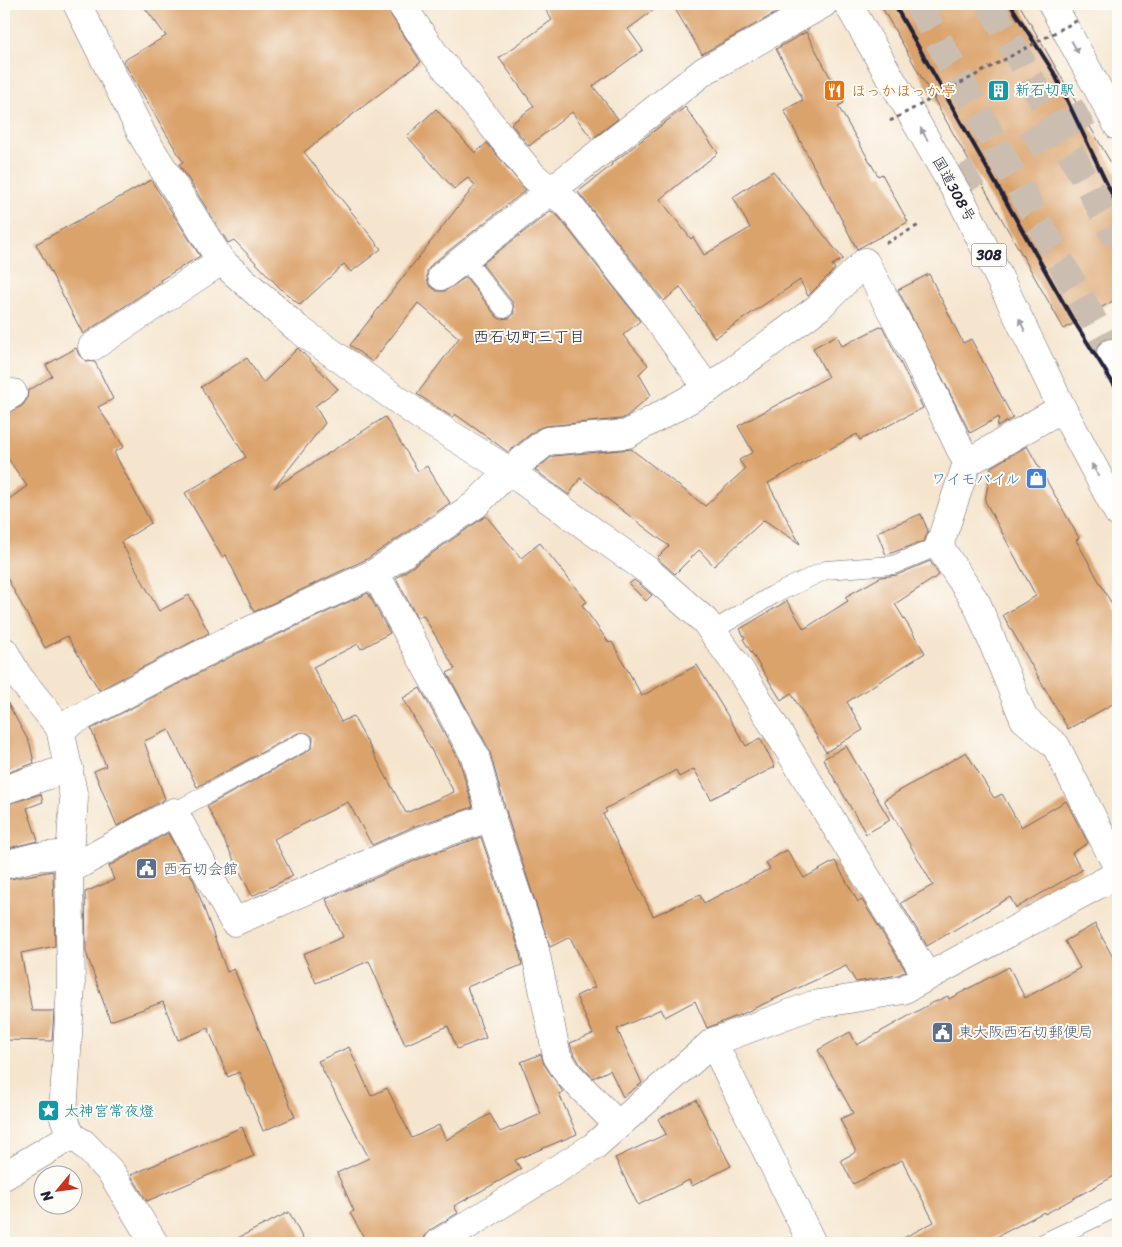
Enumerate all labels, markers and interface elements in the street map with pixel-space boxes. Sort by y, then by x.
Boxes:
one-way arrow [1071,39,1079,54]
place label: 新石切駅 [1015,77,1075,103]
place label: ほっかほっか亭 [851,78,956,104]
building icon: 新石切駅 [987,78,1011,102]
restaurant icon: ほっかほっか亭 [823,79,847,103]
one-way arrow [919,128,928,141]
street label: 国道308号 [925,151,983,227]
road number: 308 [972,244,1006,266]
one-way arrow [1018,318,1026,332]
district label: 西石切町三丁目 [473,322,585,351]
one-way arrow [1091,463,1099,478]
place label: ワイモバイル [931,466,1020,492]
shop icon: ワイモバイル [1024,467,1048,491]
place label: 西石切会館 [163,856,238,882]
public building icon: 西石切会館 [135,857,159,881]
place label: 東大阪西石切郵便局 [958,1019,1093,1045]
public building icon: 東大阪西石切郵便局 [930,1020,954,1044]
place label: 太神宮常夜燈 [64,1098,154,1124]
place icon: 太神宮常夜燈 [36,1099,60,1123]
north arrow [32,1164,82,1214]
text: N [34,1185,61,1207]

